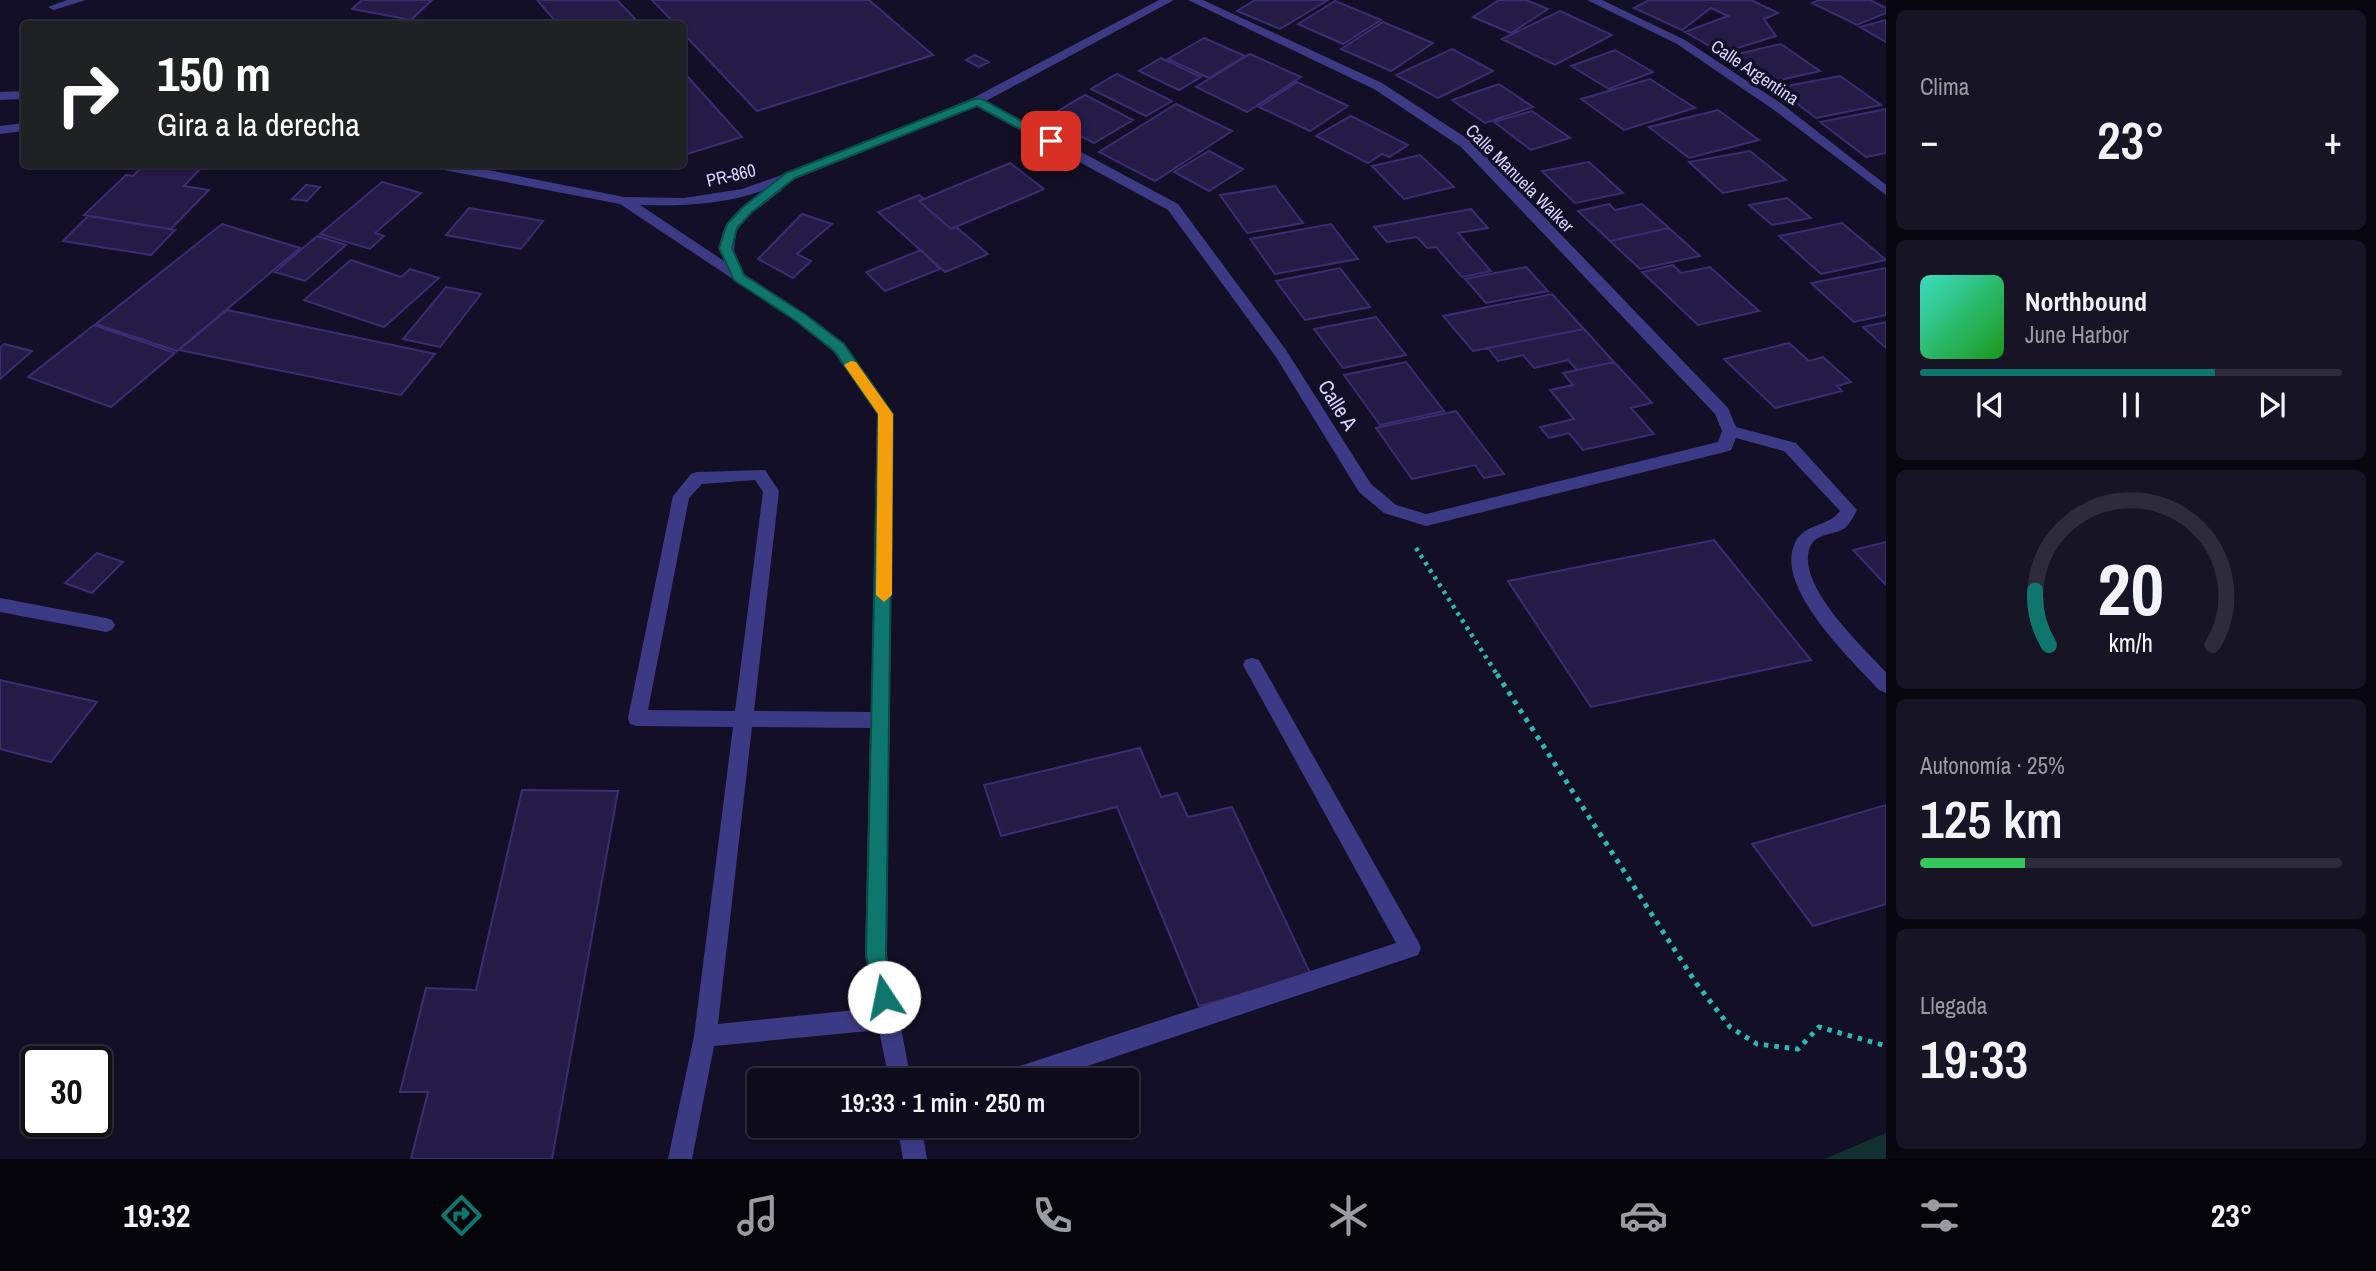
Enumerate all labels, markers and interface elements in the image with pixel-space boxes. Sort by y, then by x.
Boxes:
street label: Calle Argentina [1706,33,1804,111]
text: 150 m [157,40,271,106]
icon: right [42,49,133,140]
text: Clima [1920,71,1969,102]
text: Gira a la derecha [157,103,360,146]
text: 23° [2097,105,2165,175]
pin [1021,111,1081,171]
text: − [1920,115,1938,166]
text: + [2324,115,2342,166]
street label: Calle Manuela Walker [1460,118,1580,238]
icon: arrive [1032,122,1070,160]
street label: PR-860 [704,157,758,193]
text: Northbound [2025,284,2147,319]
text: June Harbor [2025,319,2129,350]
street label: Calle A [1311,374,1365,436]
icon: previous [1971,386,2009,424]
icon: pause [2112,386,2150,424]
icon: next [2253,386,2291,424]
text: 20 [2098,541,2164,639]
text: km/h [2109,626,2153,660]
text: Autonomía · 25% [1920,750,2065,781]
text: 125 km [1920,784,2063,854]
position arrow [847,960,921,1034]
text: Llegada [1920,990,1987,1021]
text: 19:33 [1920,1024,2028,1094]
speed limit sign: 30 [21,1046,112,1137]
text: 19:33 · 1 min · 250 m [841,1085,1045,1120]
icon: directions [437,1191,486,1240]
icon: music [733,1191,782,1240]
icon: phone [1028,1191,1077,1240]
icon: climate [1324,1191,1373,1240]
icon: car [1619,1191,1668,1240]
icon: filters [1915,1191,1964,1240]
text: 19:32 [123,1194,190,1237]
text: 23° [2211,1194,2253,1237]

